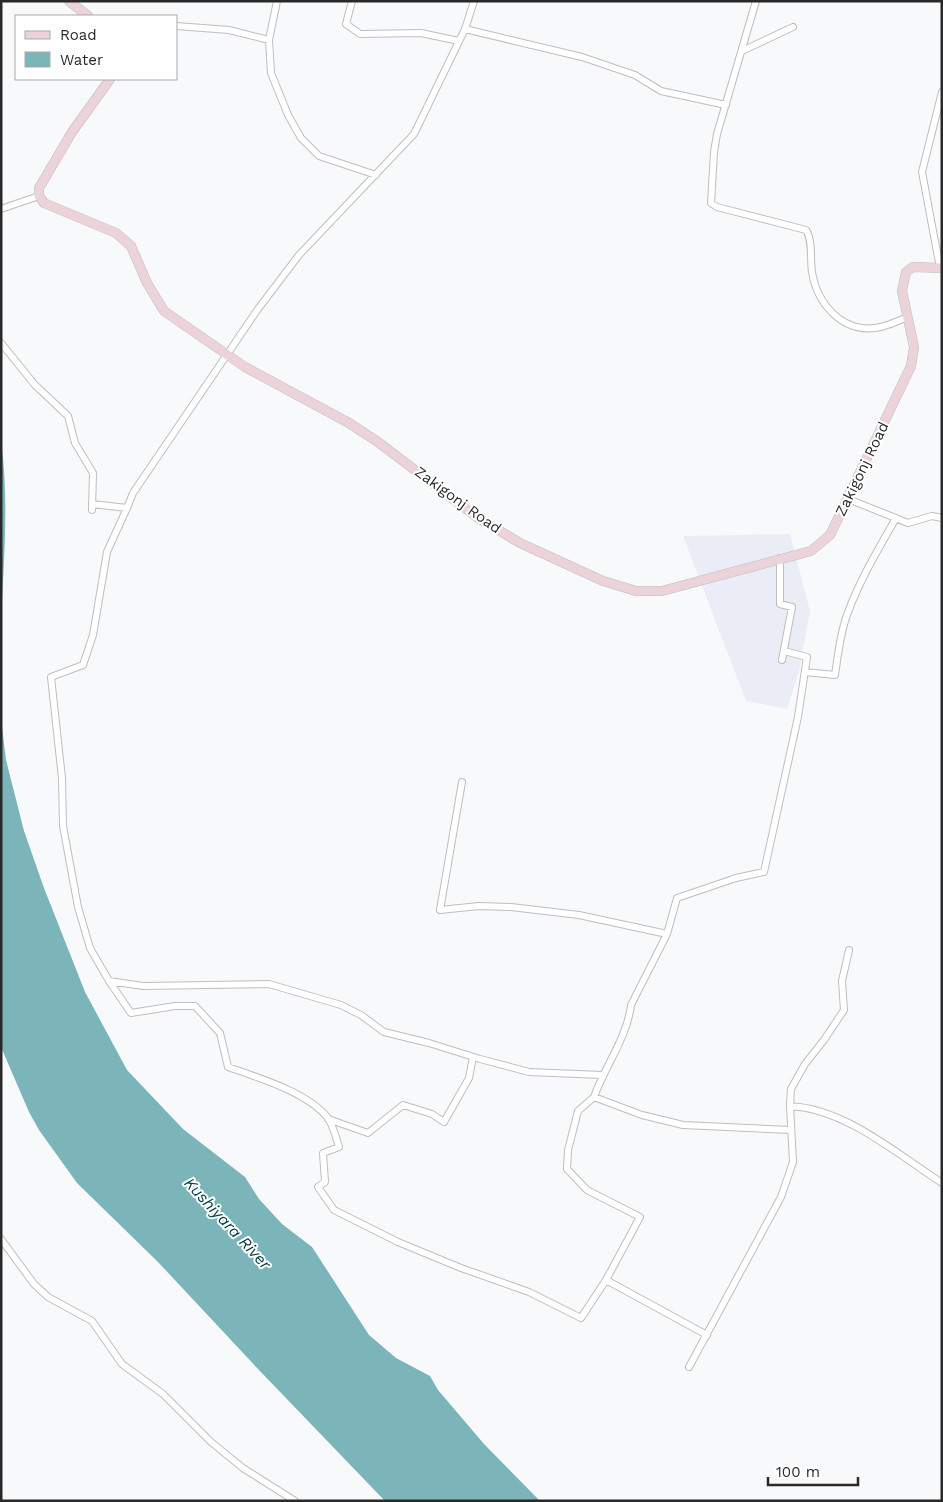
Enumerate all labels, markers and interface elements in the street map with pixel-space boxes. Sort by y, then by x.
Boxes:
legend [15,15,178,80]
text: Road [60,26,97,44]
text: Water [60,51,103,69]
street label: Zakigonj Road [831,419,893,519]
street label: Zakigonj Road [411,463,505,537]
water label: Kushiyara River [180,1174,276,1274]
scale bar [768,1454,858,1486]
text: 100 m [776,1463,820,1481]

